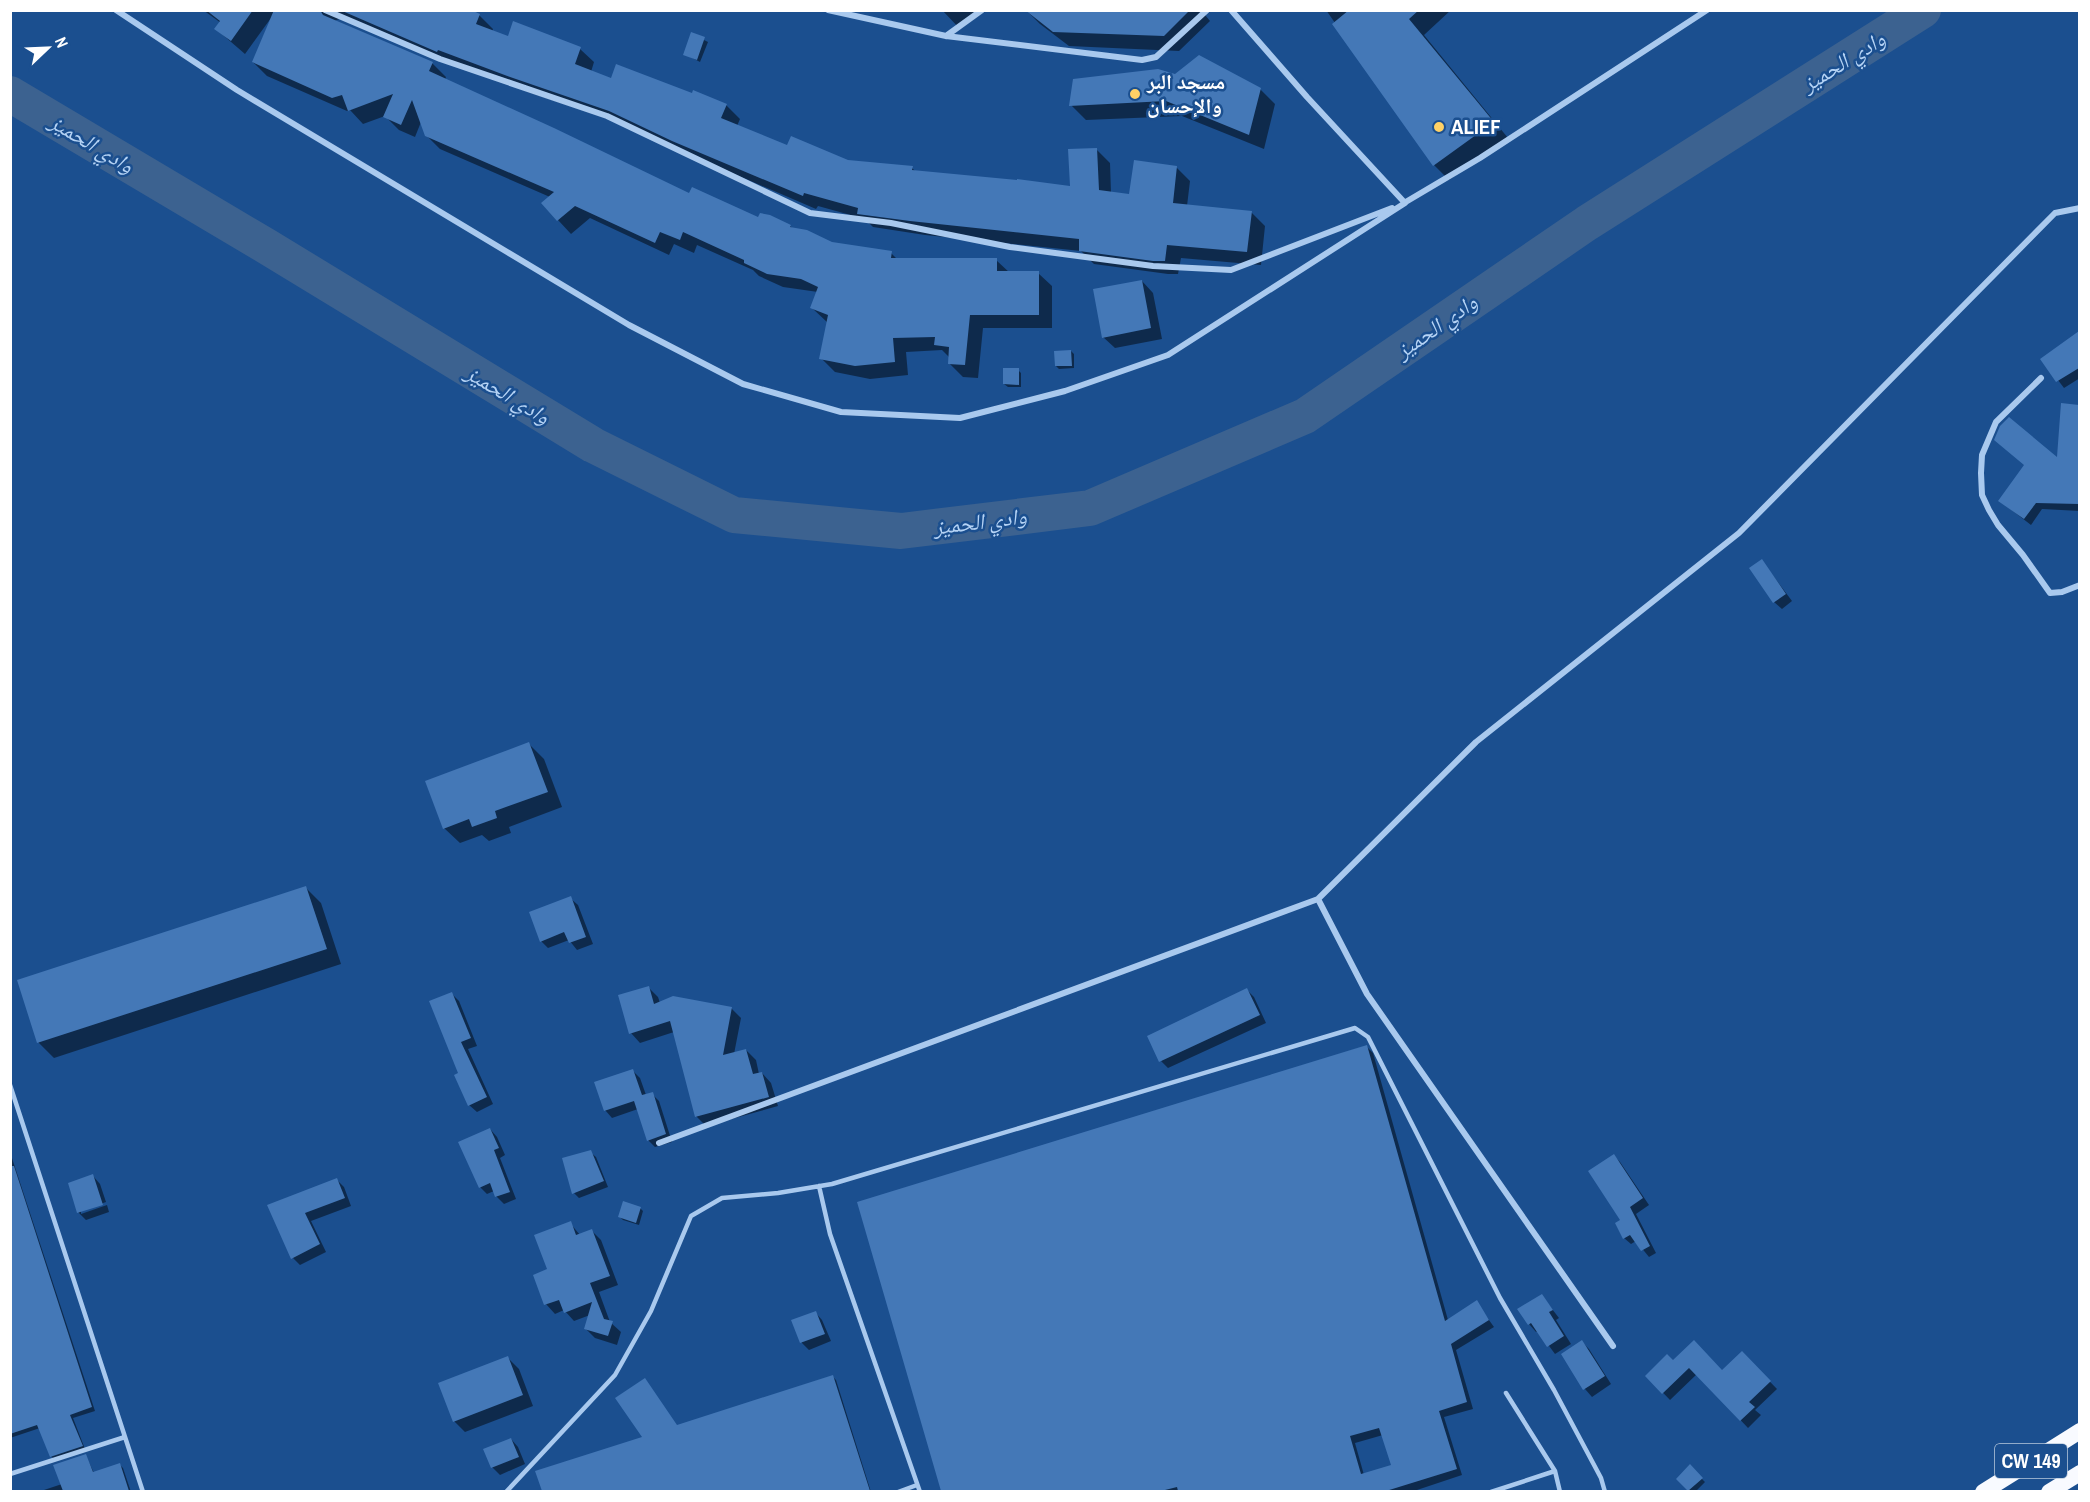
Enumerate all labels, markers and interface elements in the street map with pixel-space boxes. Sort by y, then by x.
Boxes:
north arrow [18,18,78,78]
water label: وادي الحميز [1794,23,1892,102]
text: N [50,33,74,51]
place label: مسجد البر والإحسان [1146,67,1225,120]
marker: مسجد البر والإحسان [1128,87,1142,101]
water label: وادي الحميز [41,105,140,182]
place label: ALIEF [1451,112,1501,141]
marker: ALIEF [1432,120,1446,134]
water label: وادي الحميز [1387,287,1484,368]
water label: وادي الحميز [457,356,556,433]
water label: وادي الحميز [930,500,1029,544]
road number: CW 149 [1995,1444,2067,1478]

